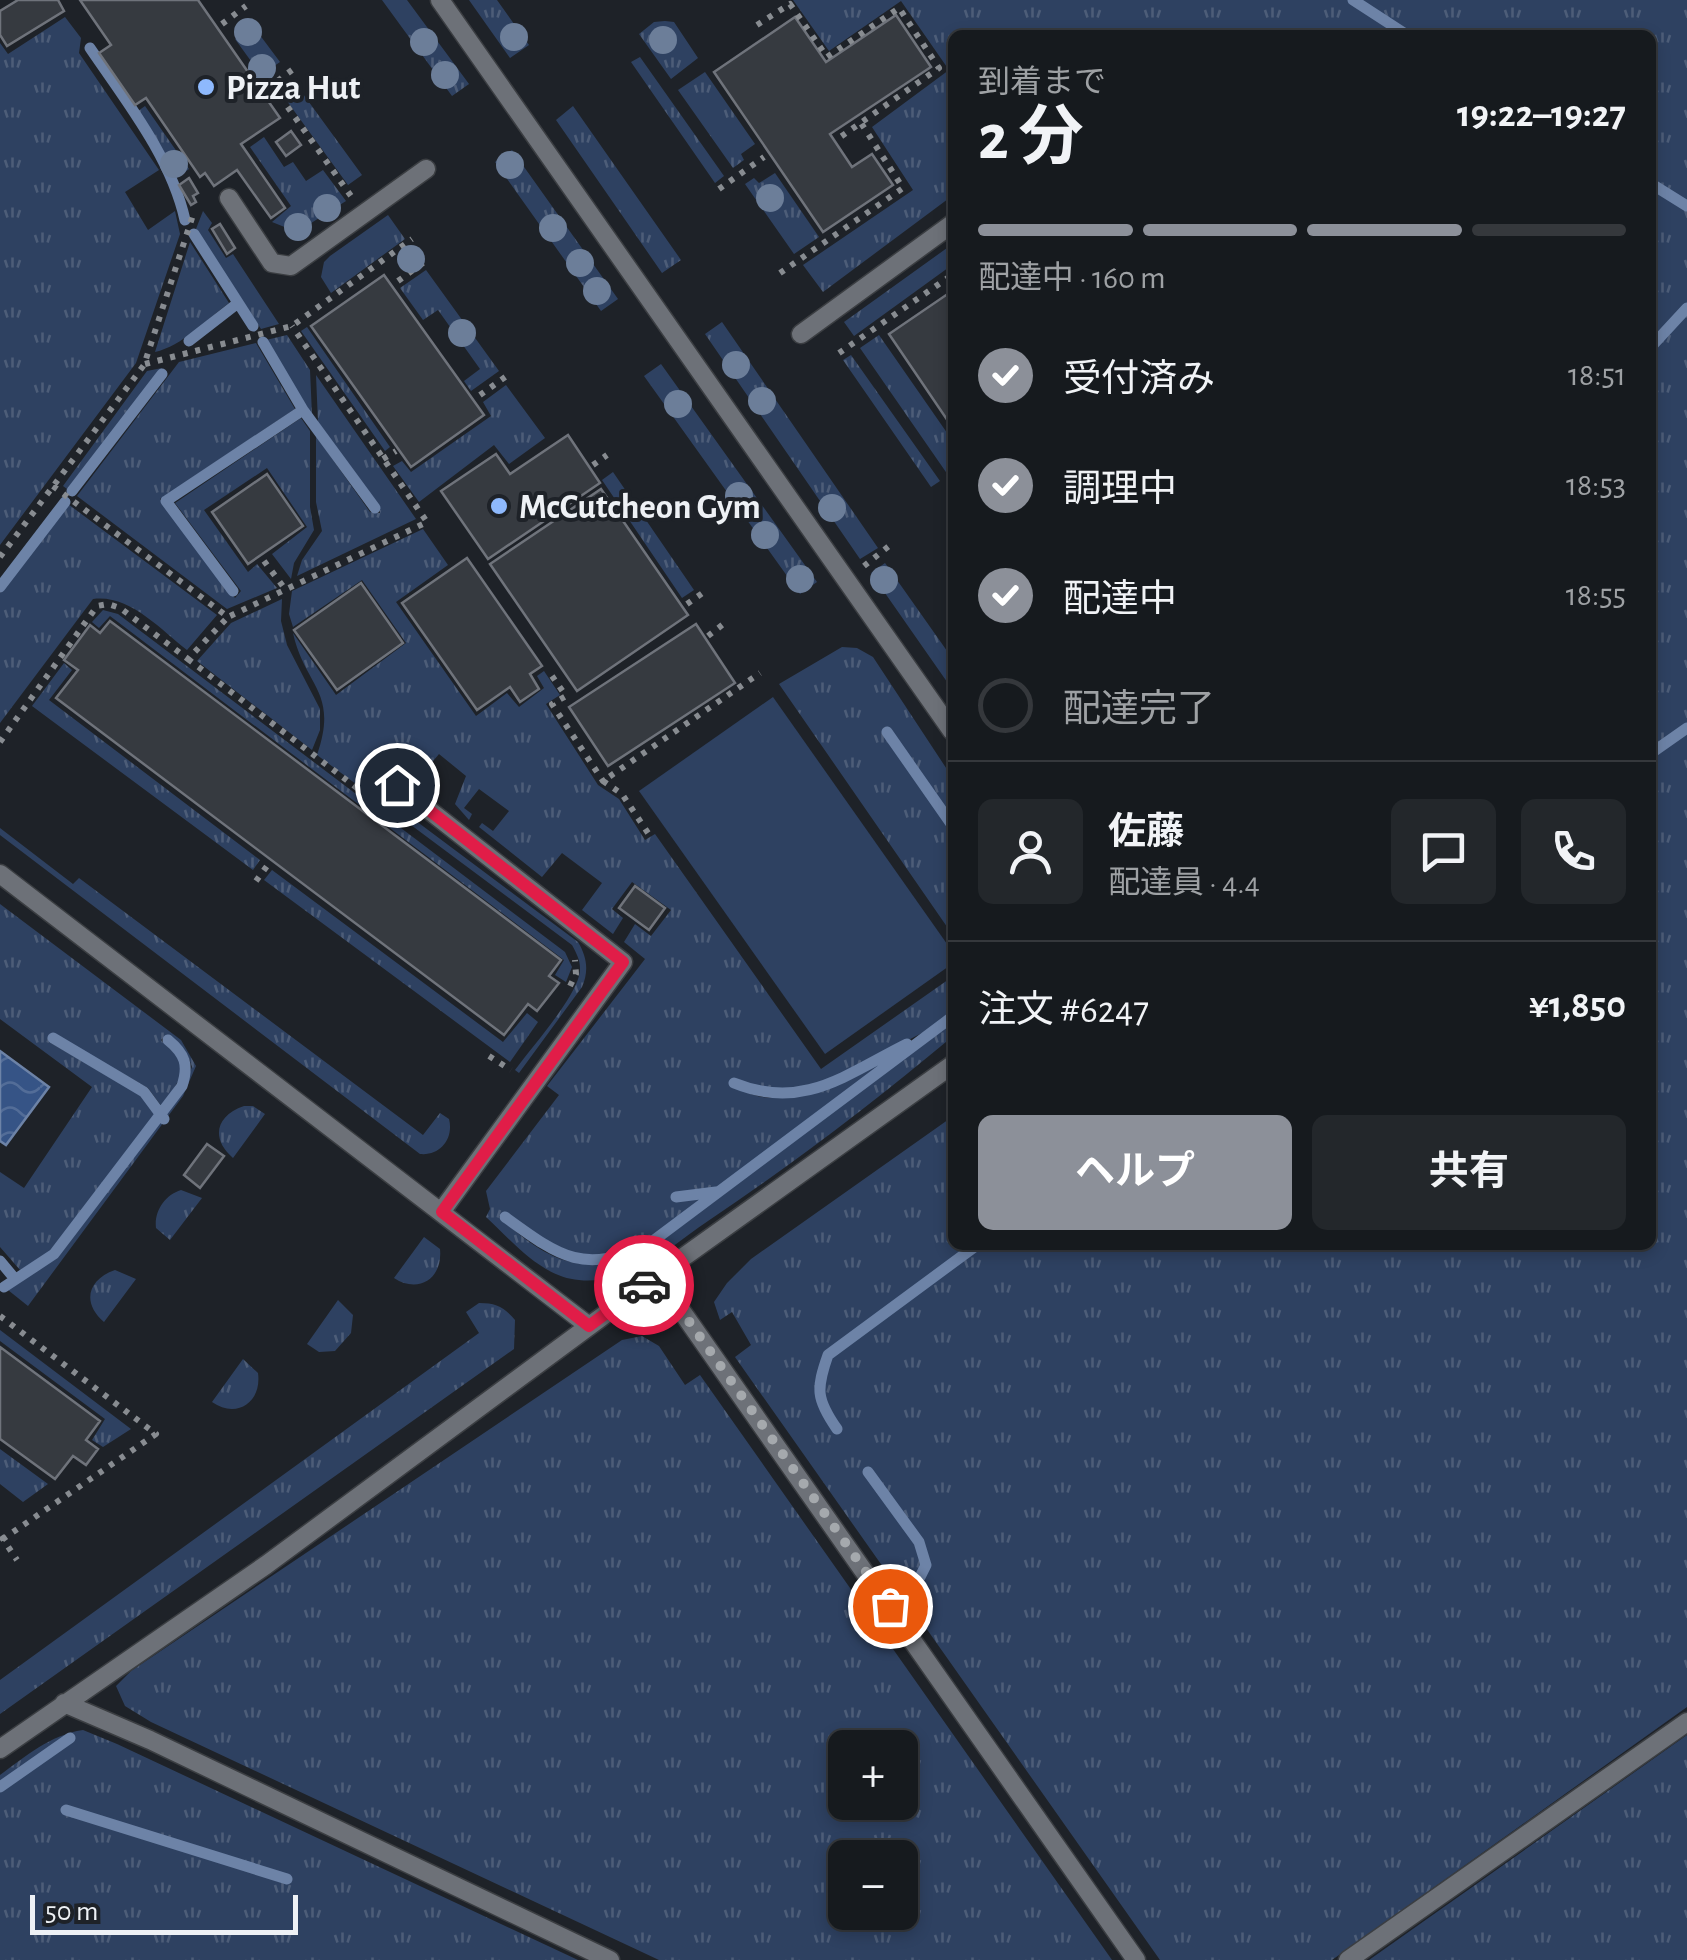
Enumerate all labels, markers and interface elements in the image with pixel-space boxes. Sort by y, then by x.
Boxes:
text: 到着まで [978,66,1106,98]
place label: Pizza Hut [226,71,361,106]
marker: Pizza Hut [195,76,217,98]
text: 19:22–19:27 [1457,96,1626,134]
text: 2 分 [978,106,1083,171]
text: 配達中 · 160 m [978,262,1166,294]
icon: check [978,348,1033,403]
text: 18:51 [1568,359,1626,391]
text: 受付済み [1063,361,1215,399]
icon: check [978,458,1033,513]
text: 18:53 [1566,469,1626,501]
text: 調理中 [1063,471,1177,509]
place label: McCutcheon Gym [519,490,761,525]
marker: McCutcheon Gym [488,495,510,517]
icon: check [978,568,1033,623]
text: 18:55 [1566,579,1626,611]
text: 配達中 [1063,581,1177,619]
text: 配達完了 [1063,691,1215,729]
pin [355,743,440,828]
icon: home [370,758,425,813]
button: person [978,799,1083,904]
button: chat [1391,799,1496,904]
button: phone [1521,799,1626,904]
text: 佐藤 [1108,814,1184,852]
text: 配達員 · 4.4 [1108,867,1260,899]
text: ¥1,850 [1529,987,1626,1025]
text: 注文 #6247 [978,992,1149,1030]
button: ヘルプ [978,1115,1292,1230]
button: 共有 [1312,1115,1626,1230]
courier [594,1235,694,1335]
icon: car [617,1258,672,1313]
pin [848,1564,933,1649]
icon: bag [863,1579,918,1634]
map controls [828,1730,918,1930]
button: + [828,1730,918,1820]
button: − [828,1840,918,1930]
scale bar [30,1890,298,1934]
text: 50 m [45,1898,99,1926]

